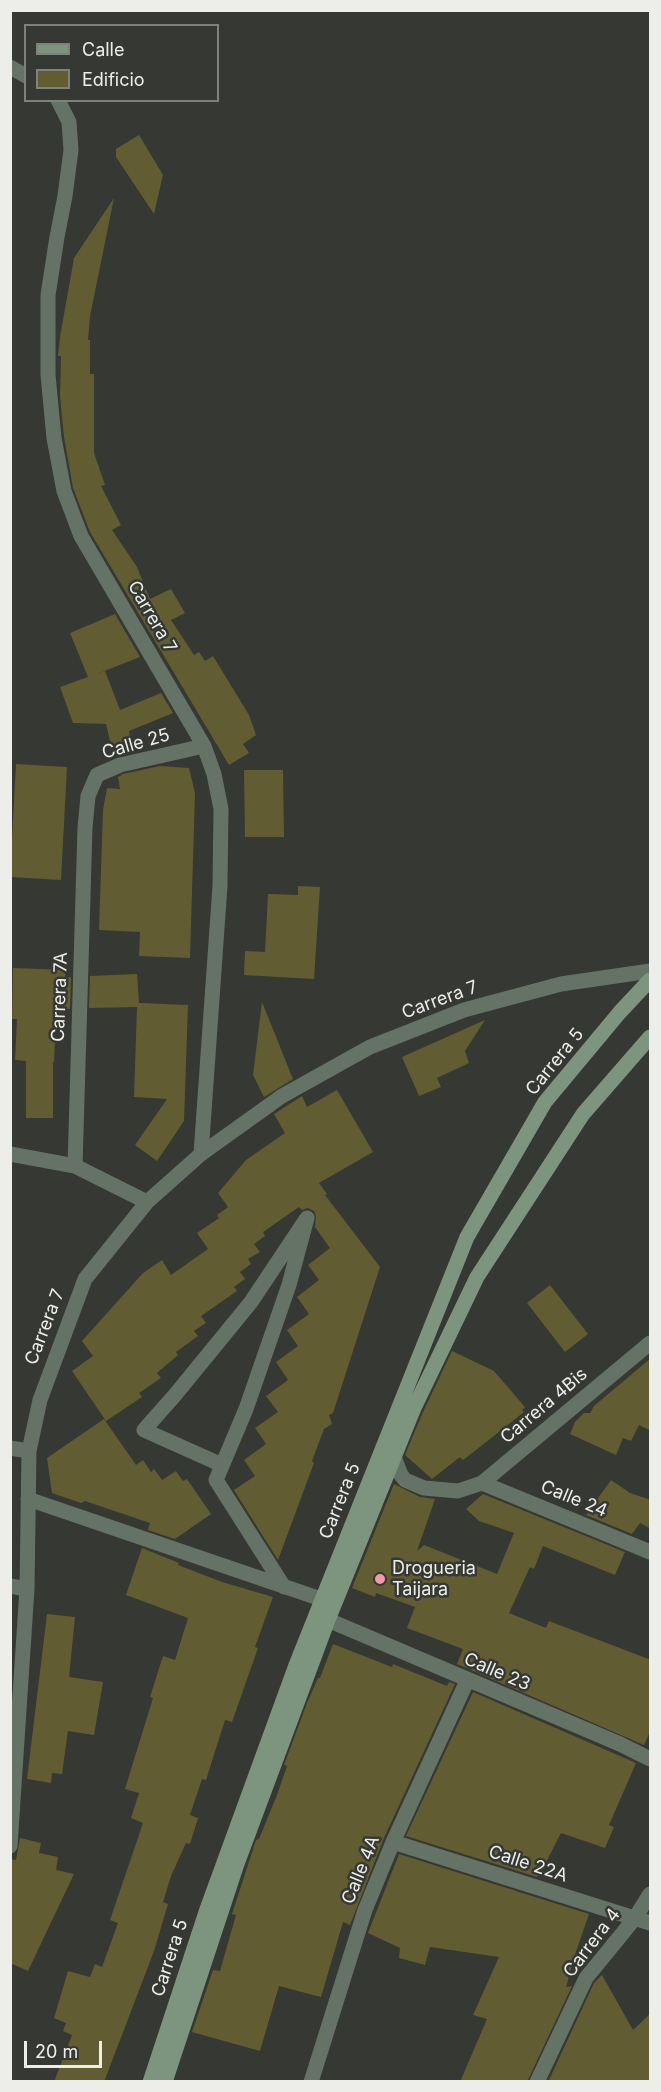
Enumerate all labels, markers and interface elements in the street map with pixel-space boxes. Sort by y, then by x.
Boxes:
legend [24,24,219,102]
text: Calle [82,39,124,60]
text: Edificio [82,69,145,90]
street label: Carrera 7 [123,577,181,657]
street label: Calle 25 [100,724,172,764]
street label: Carrera 7A [48,952,72,1042]
street label: Carrera 7 [399,976,481,1024]
street label: Carrera 5 [521,1024,589,1100]
street label: Carrera 7 [21,1286,69,1368]
street label: Carrera 4Bis [496,1363,592,1449]
street label: Carrera 5 [315,1460,365,1542]
street label: Calle 24 [538,1476,610,1522]
place label: Drogueria Taijara [392,1558,476,1600]
marker: Drogueria Taijara [373,1572,387,1586]
street label: Calle 23 [461,1648,533,1696]
street label: Calle 4A [338,1833,384,1907]
street label: Calle 22A [486,1841,570,1887]
street label: Carrera 4 [559,1904,625,1982]
street label: Carrera 5 [147,1917,193,1999]
scale bar [27,2029,105,2067]
text: 20 m [35,2041,78,2062]

